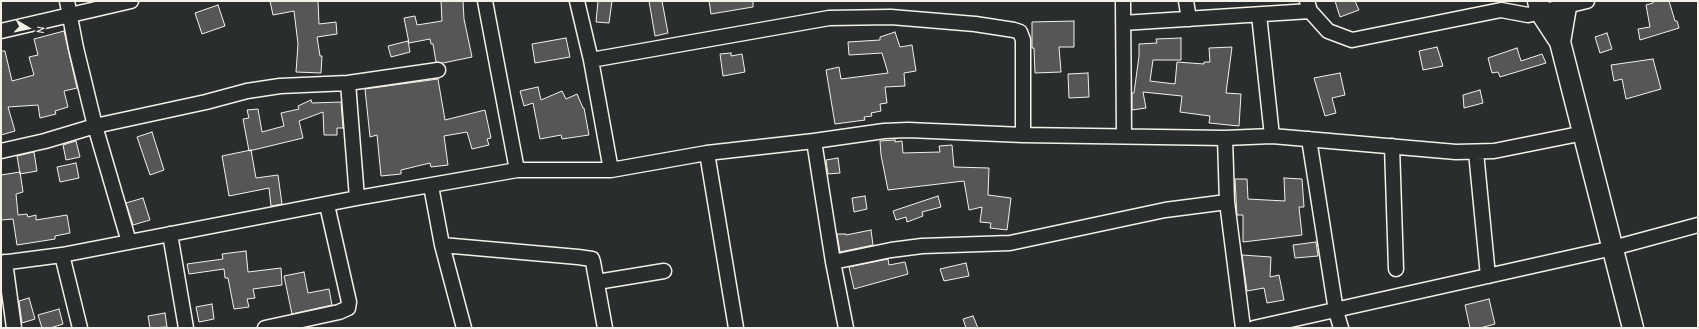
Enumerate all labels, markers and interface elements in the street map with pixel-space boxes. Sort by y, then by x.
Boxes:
north arrow [8,8,48,48]
text: N [33,25,47,35]

